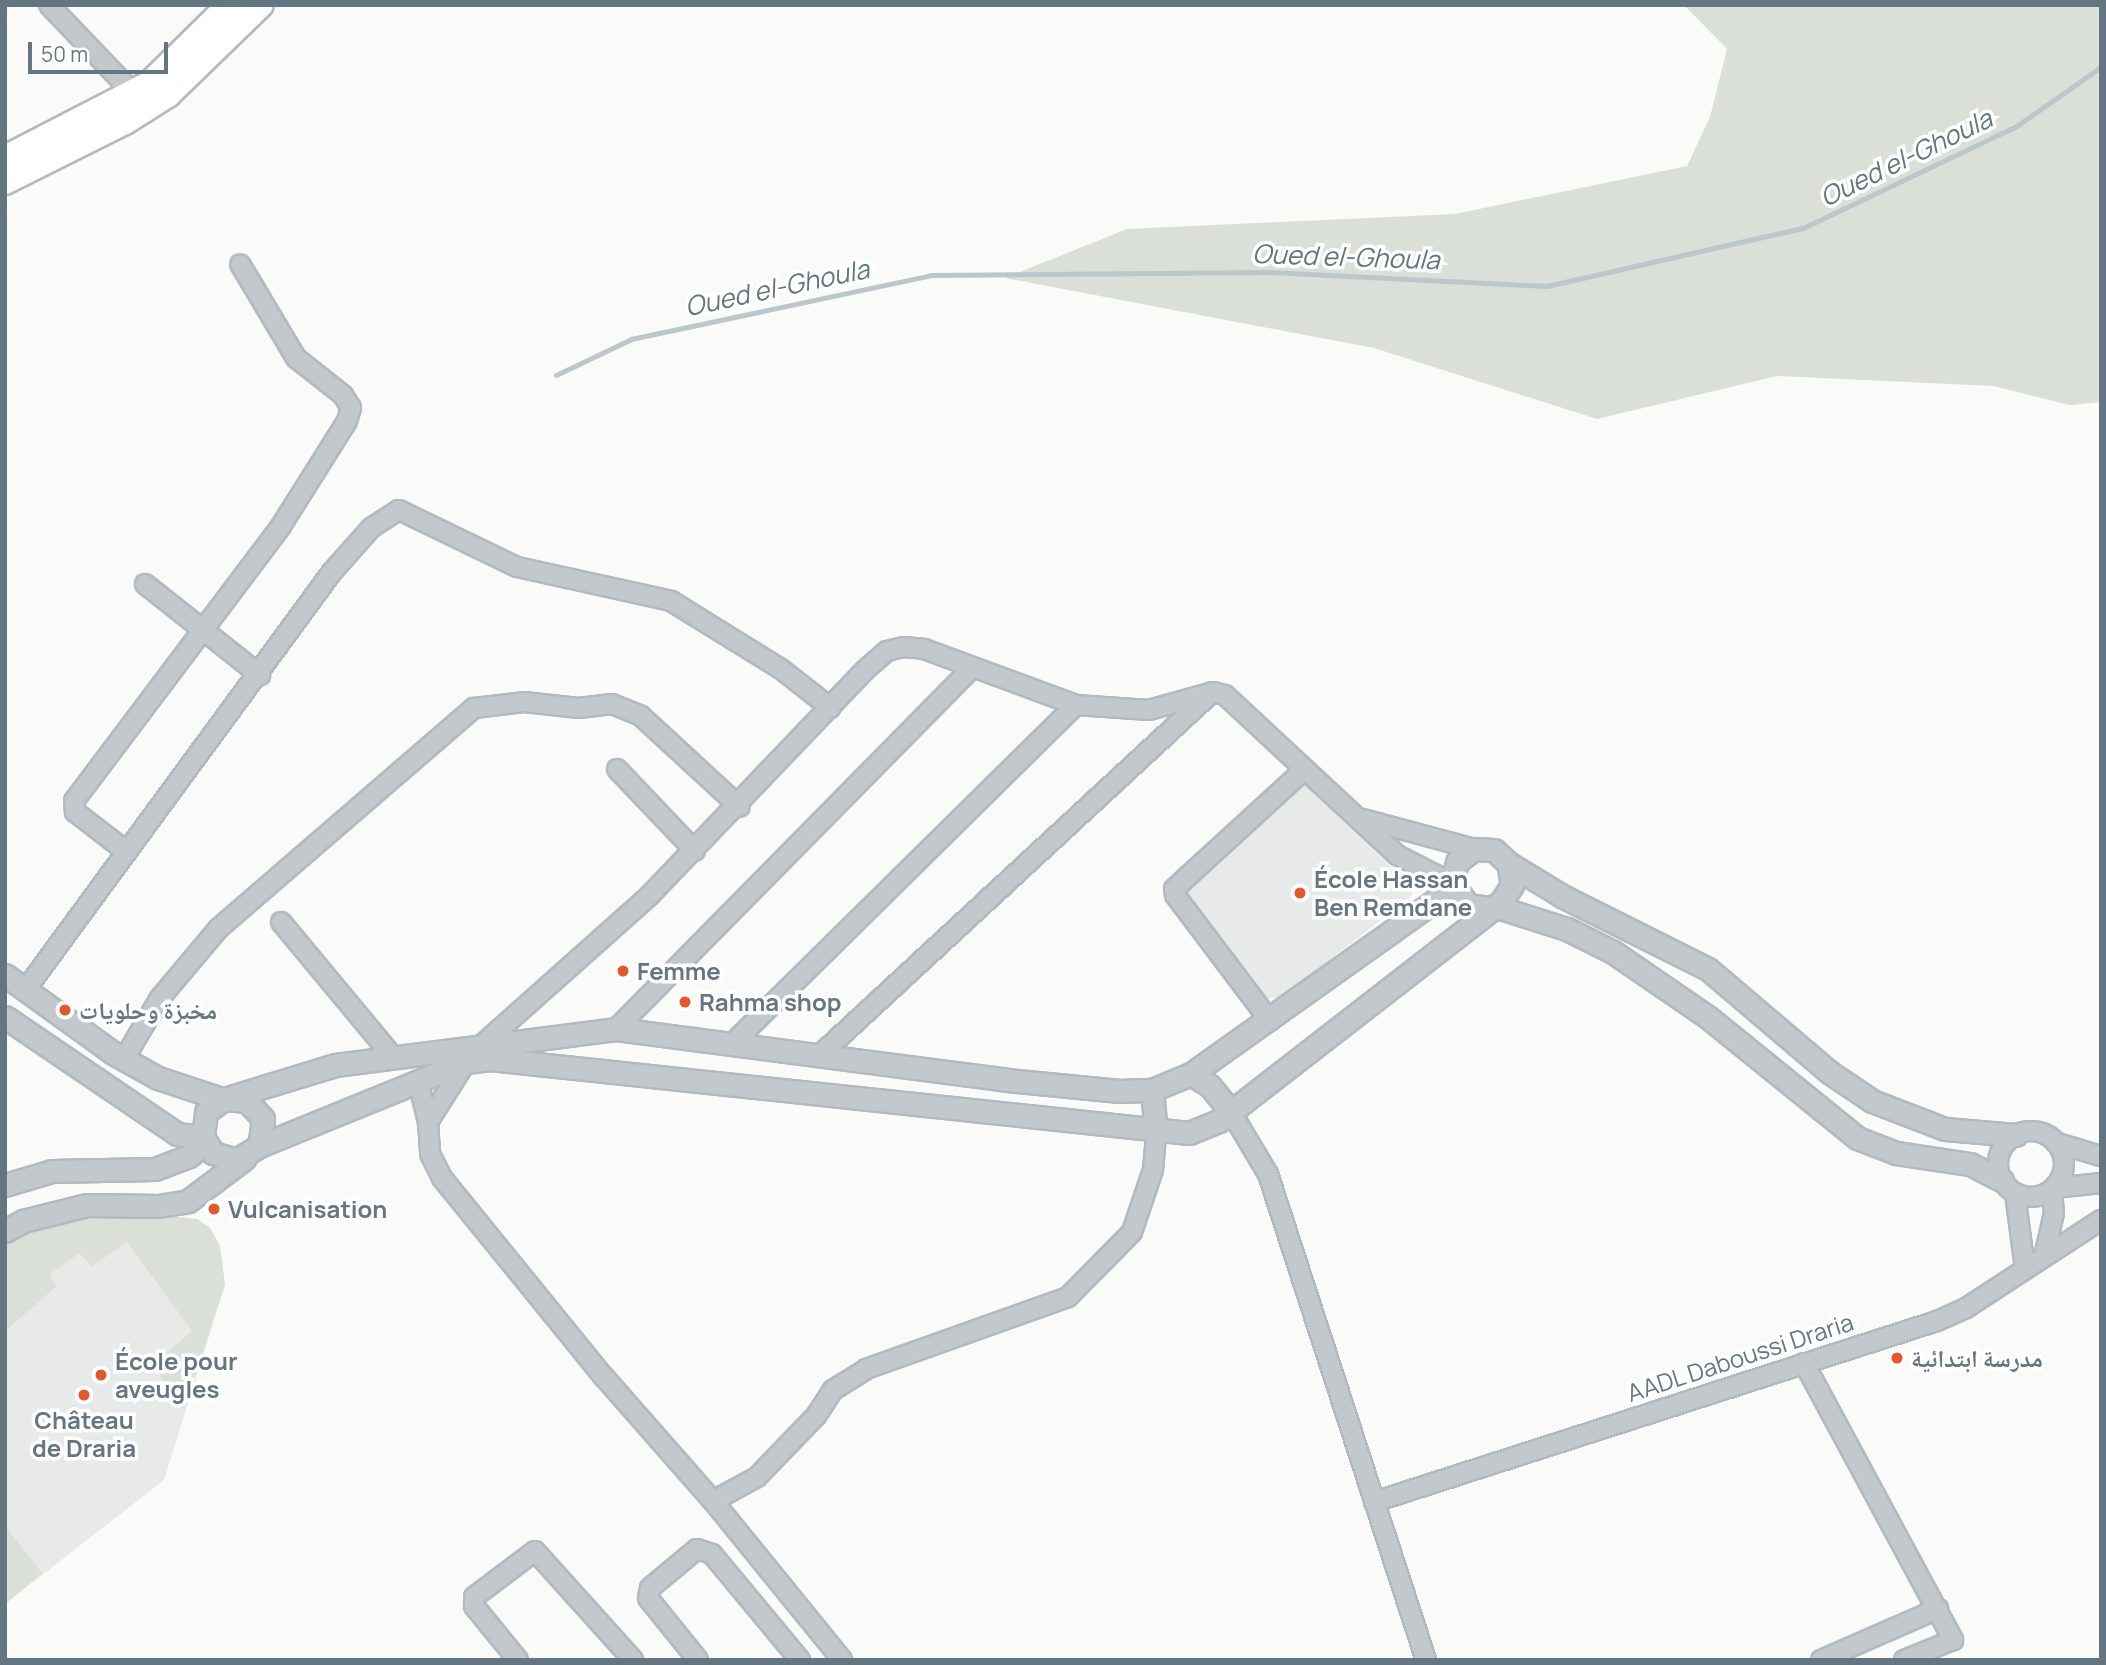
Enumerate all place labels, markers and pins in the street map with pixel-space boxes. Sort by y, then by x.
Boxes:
place label: École Hassan Ben Remdane [1314,865,1472,921]
marker: École Hassan Ben Remdane [1292,885,1308,901]
place label: Femme [637,957,721,985]
marker: Femme [615,963,631,979]
place label: Rahma shop [699,988,841,1016]
marker: Rahma shop [677,994,693,1010]
place label: مخبزة وحلويات [79,996,217,1024]
marker: مخبزة وحلويات [57,1002,73,1018]
place label: Vulcanisation [228,1195,387,1223]
marker: Vulcanisation [206,1201,222,1217]
place label: مدرسة ابتدائية [1911,1344,2043,1372]
place label: École pour aveugles [115,1347,238,1403]
marker: مدرسة ابتدائية [1889,1350,1905,1366]
marker: École pour aveugles [93,1367,109,1383]
marker: Château de Draria [76,1387,92,1403]
place label: Château de Draria [32,1406,136,1462]

